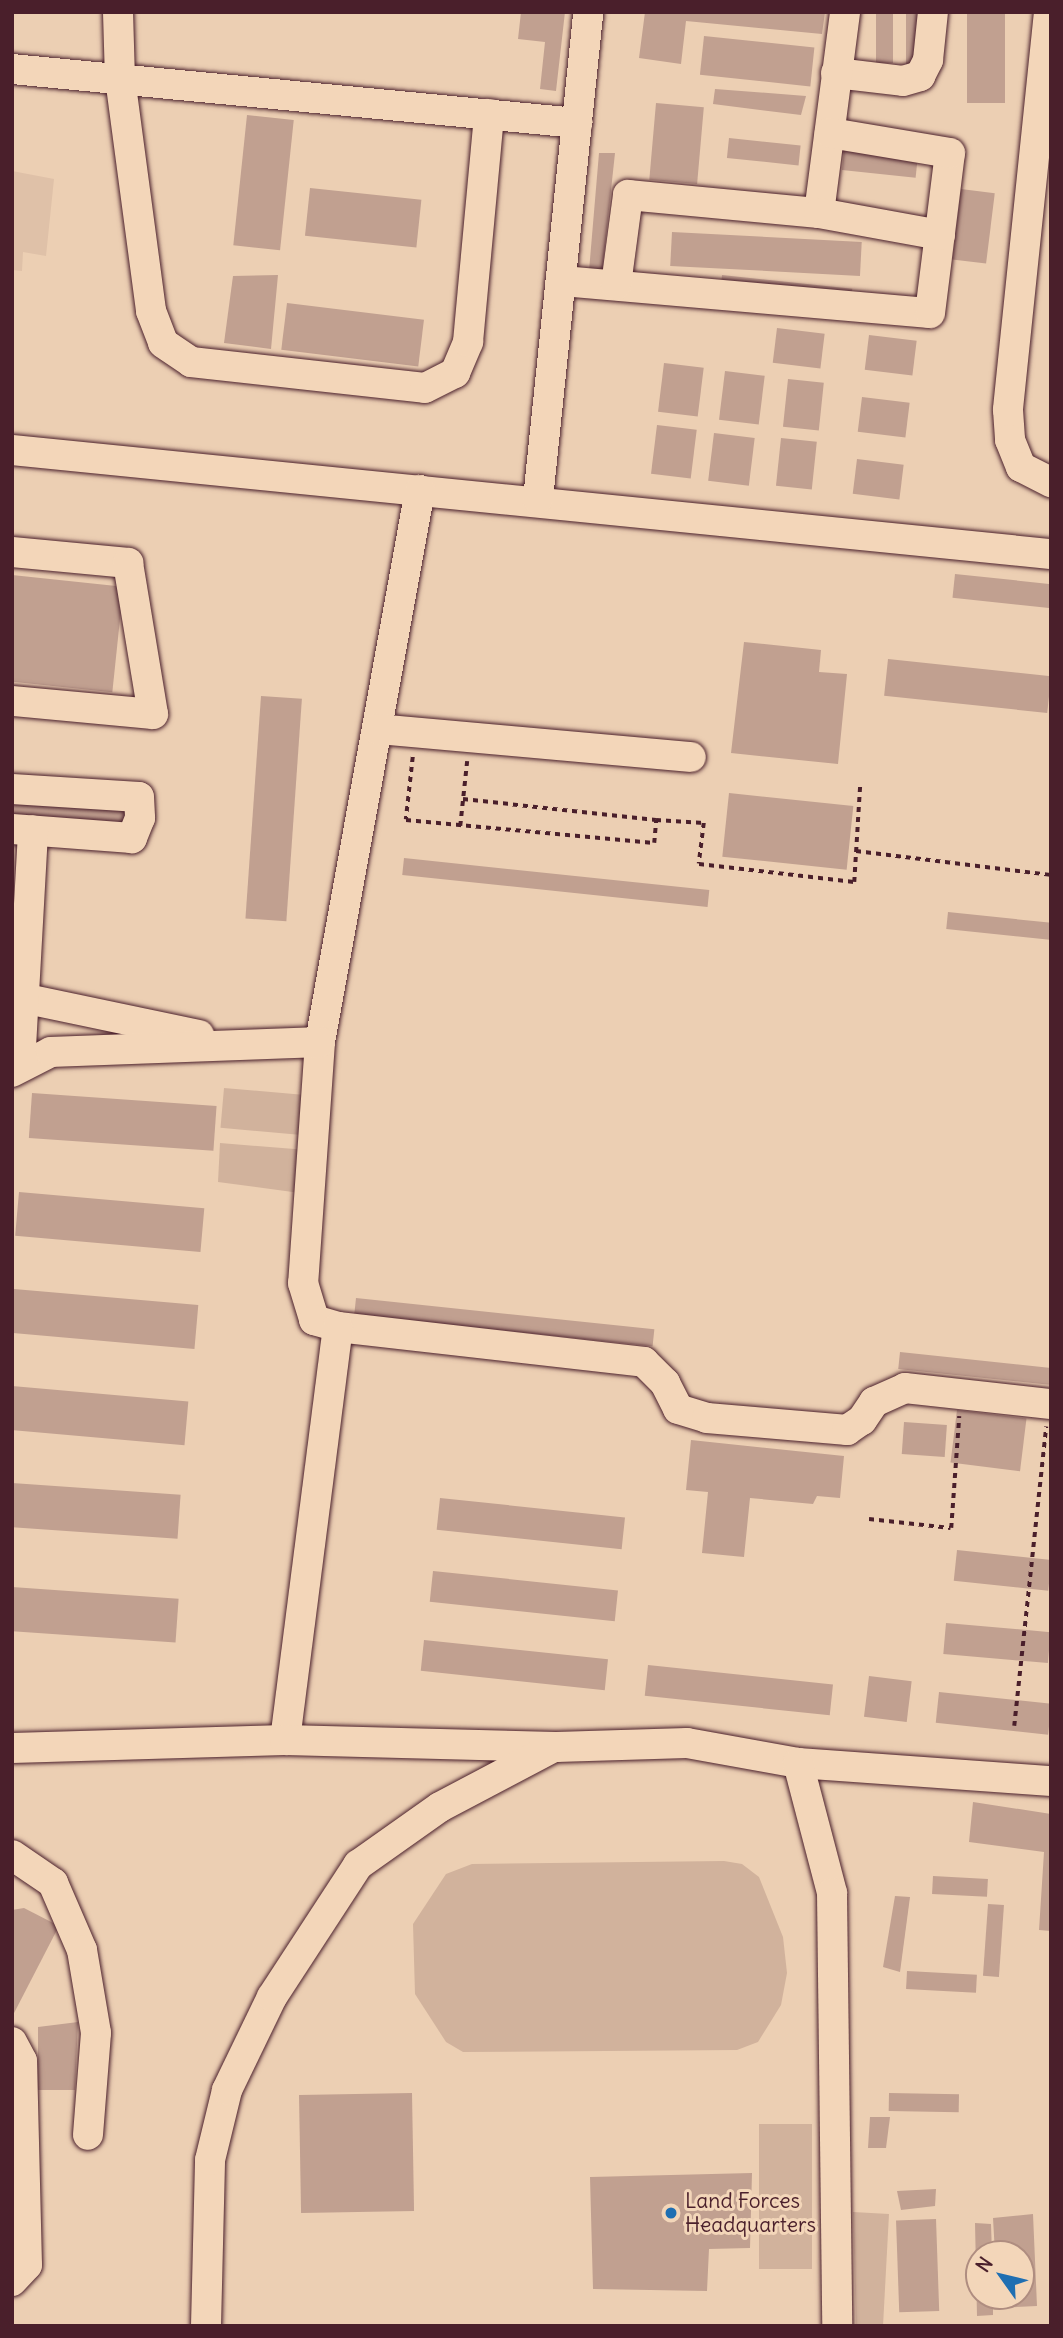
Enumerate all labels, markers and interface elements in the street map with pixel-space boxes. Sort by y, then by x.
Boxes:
place label: Land Forces Headquarters [685,2188,816,2238]
marker: Land Forces Headquarters [663,2205,679,2221]
north arrow [965,2240,1035,2310]
text: N [971,2252,998,2277]

